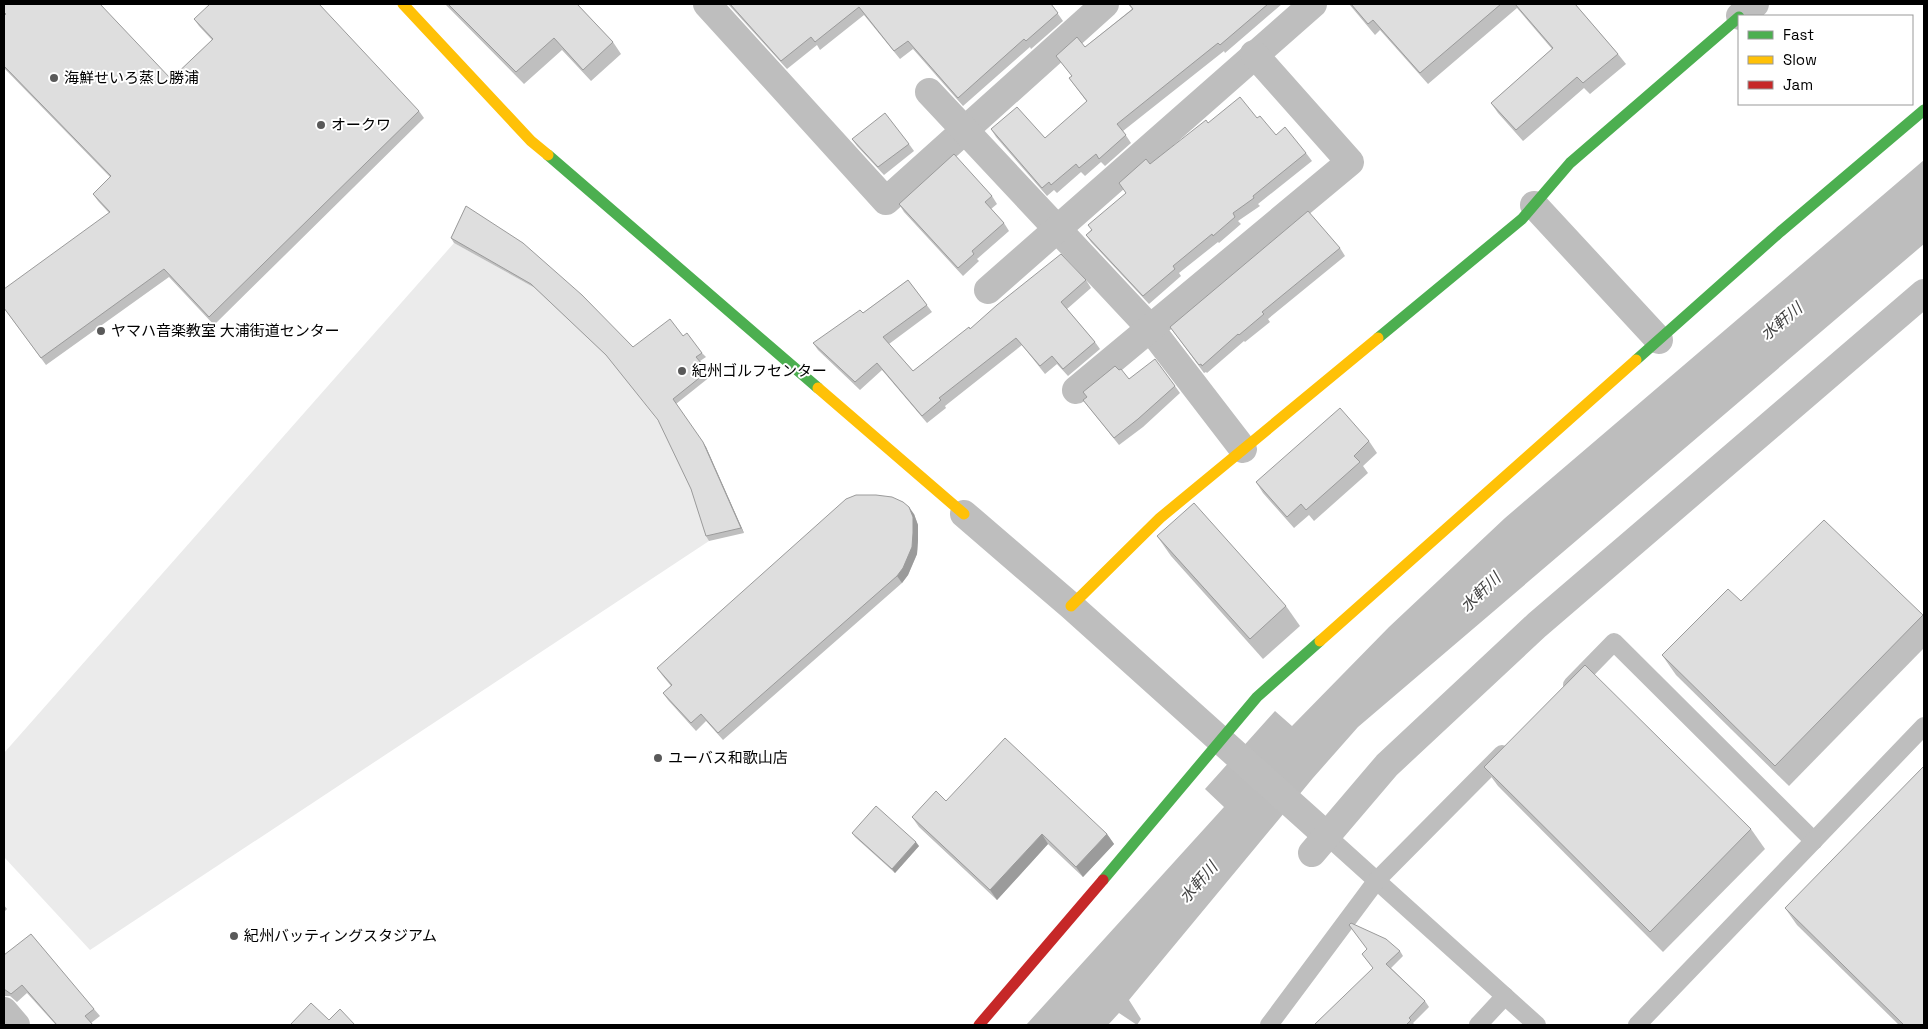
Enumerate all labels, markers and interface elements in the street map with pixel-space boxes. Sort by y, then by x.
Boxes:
legend [1738,15,1913,105]
text: Fast [1783,25,1814,44]
text: Slow [1783,50,1817,69]
place label: 海鮮せいろ蒸し勝浦 [64,68,199,87]
marker: 海鮮せいろ蒸し勝浦 [48,72,60,84]
text: Jam [1783,75,1813,94]
place label: オークワ [331,115,391,134]
marker: オークワ [315,119,327,131]
water label: 水軒川 [1756,297,1808,345]
place label: ヤマハ音楽教室 大浦街道センター [111,321,340,340]
marker: ヤマハ音楽教室 大浦街道センター [95,325,107,337]
place label: 紀州ゴルフセンター [692,361,827,380]
marker: 紀州ゴルフセンター [676,365,688,377]
water label: 水軒川 [1456,567,1506,617]
place label: ユーバス和歌山店 [668,748,788,767]
marker: ユーバス和歌山店 [652,752,664,764]
water label: 水軒川 [1175,856,1223,907]
place label: 紀州バッティングスタジアム [244,926,437,945]
marker: 紀州バッティングスタジアム [228,930,240,942]

